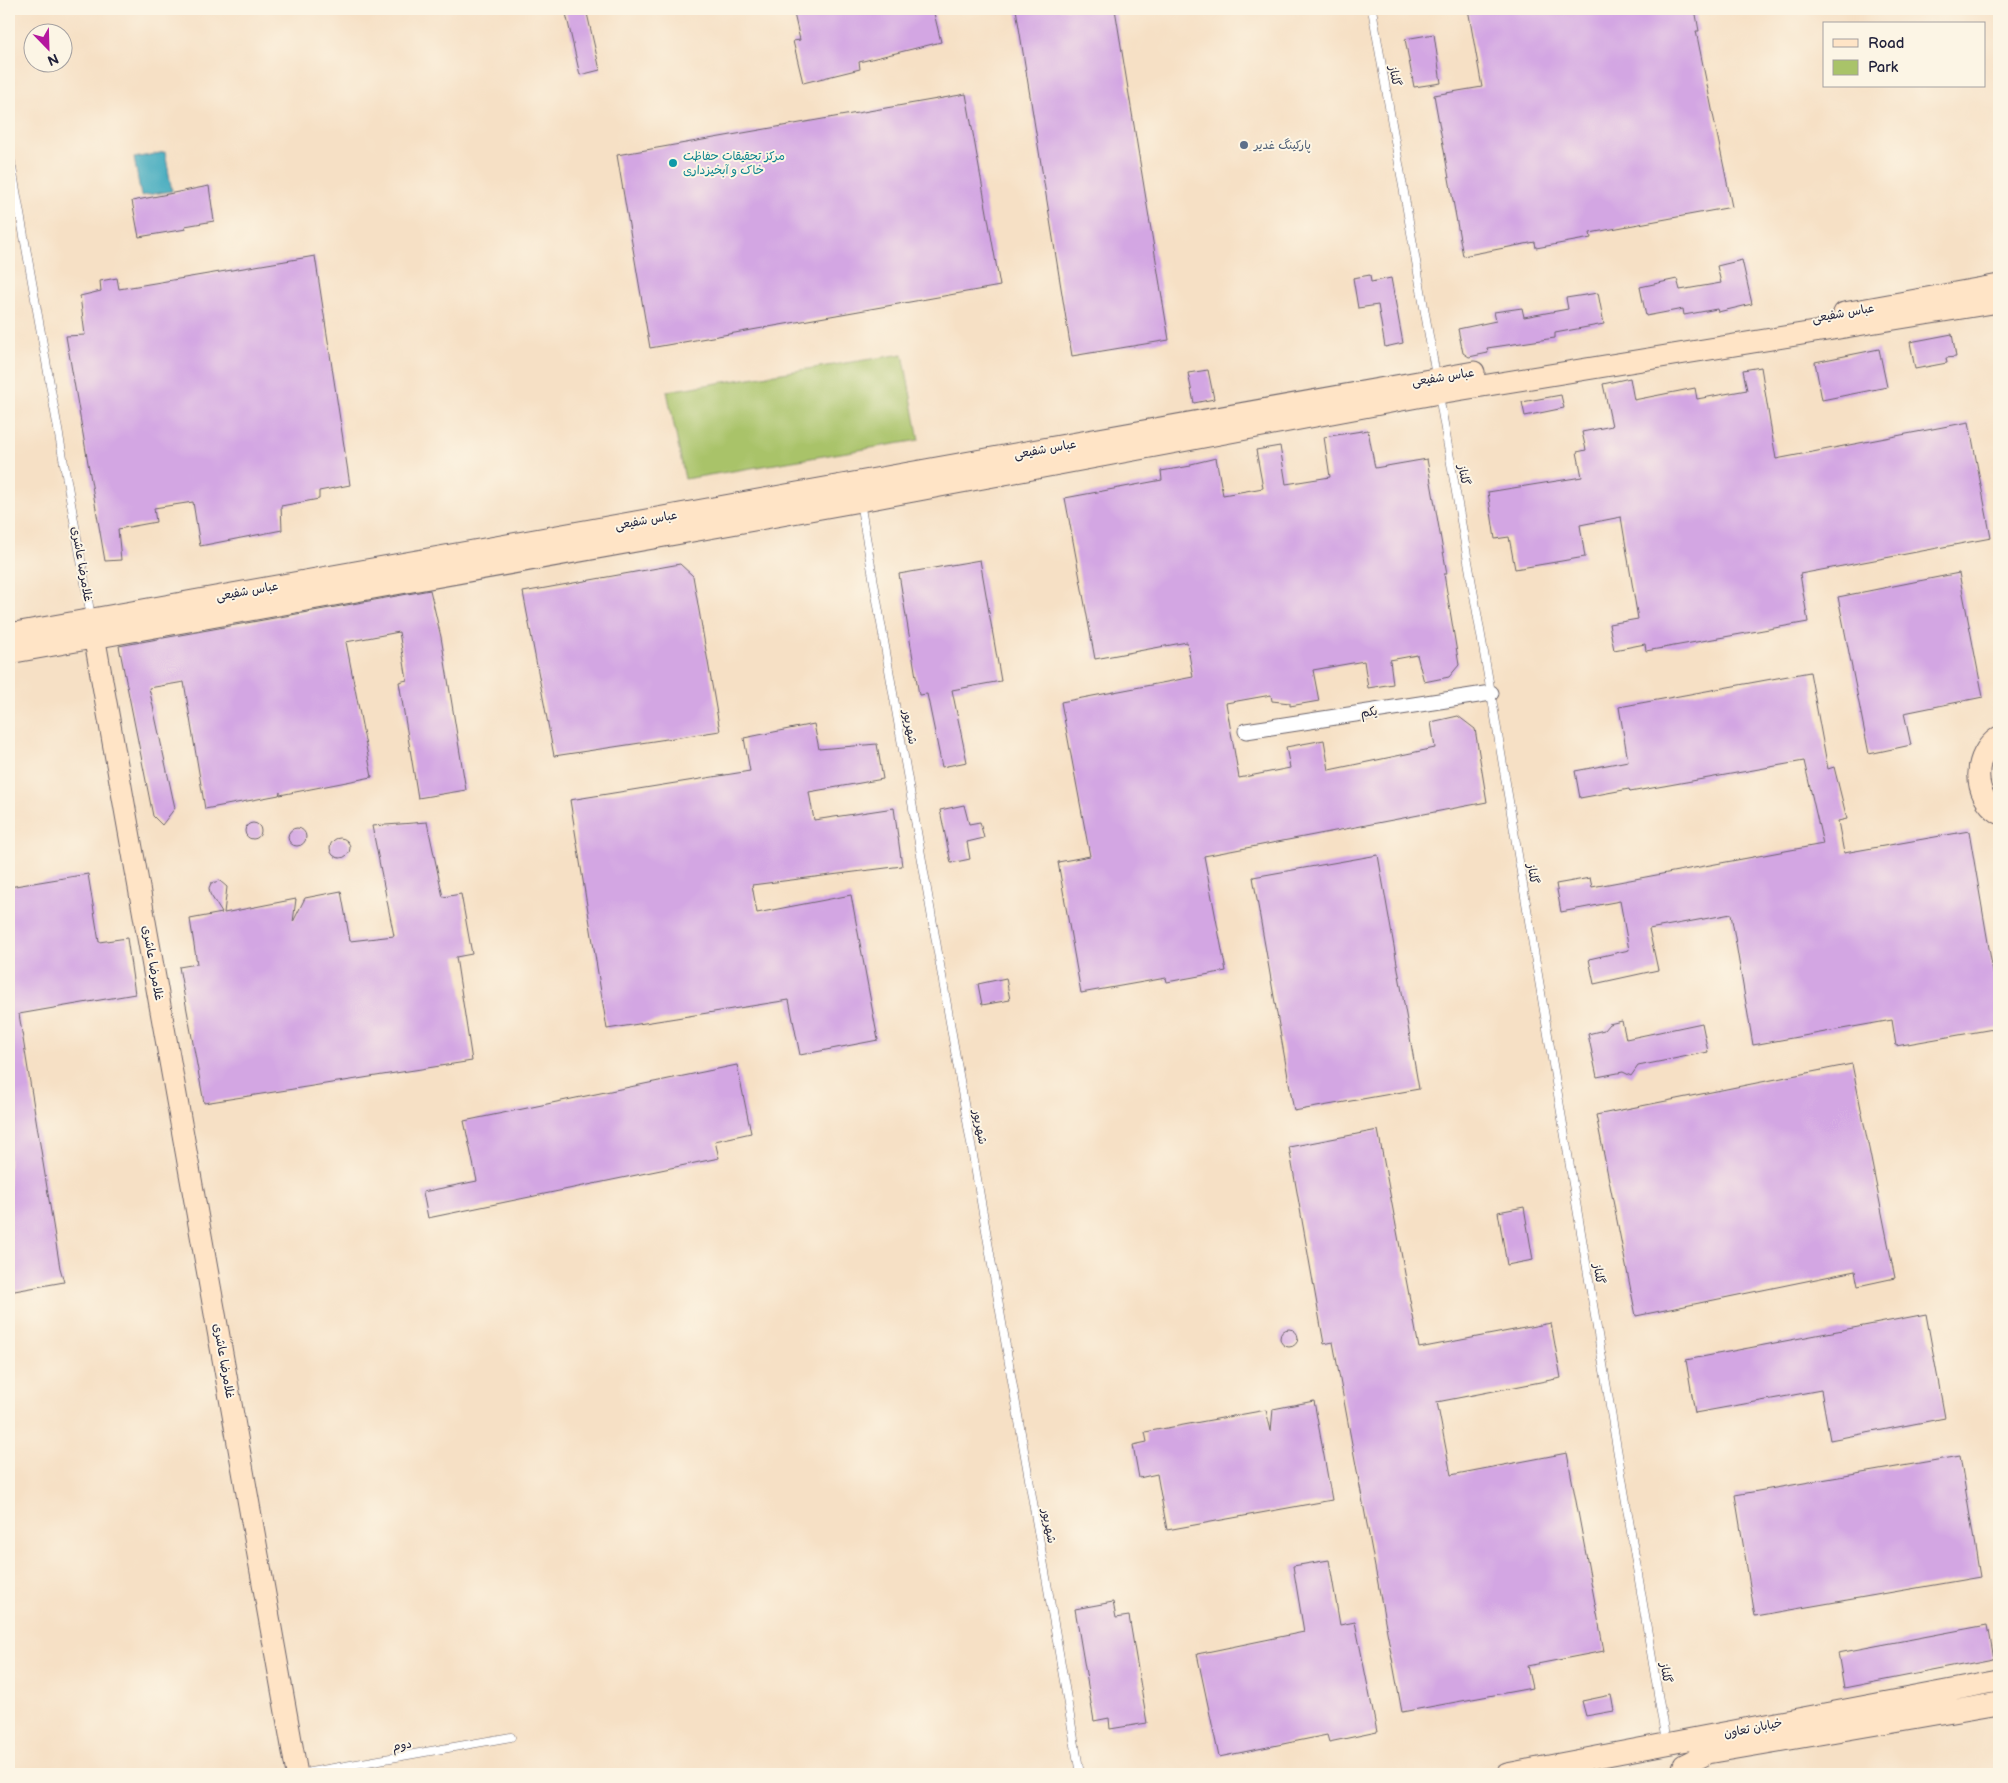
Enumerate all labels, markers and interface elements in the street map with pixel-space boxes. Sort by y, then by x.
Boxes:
north arrow [22,22,72,72]
legend [1823,22,1986,88]
text: Road [1868,34,1904,53]
text: N [45,50,61,69]
text: Park [1868,58,1899,77]
street label: گلناز [1385,64,1404,87]
place label: پارکینگ غدیر [1253,138,1311,153]
marker: پارکینگ غدیر [1238,139,1250,151]
place label: مرکز تحقیقات حفاظت خاک و آبخیزداری [683,149,785,178]
marker: مرکز تحقیقات حفاظت خاک و آبخیزداری [667,157,679,169]
street label: عباس شفیعی [1811,301,1875,326]
street label: عباس شفیعی [1411,365,1475,390]
street label: عباس شفیعی [1013,437,1077,462]
street label: گلناز [1454,463,1473,486]
street label: عباس شفیعی [614,508,678,533]
street label: غلامرضا عاشری [68,525,95,603]
street label: عباس شفیعی [215,579,279,604]
street label: یکم [1360,704,1379,722]
street label: شهریور [899,708,920,746]
street label: گلناز [1523,862,1542,885]
street label: غلامرضا عاشری [139,924,166,1002]
street label: شهریور [969,1108,990,1146]
street label: گلناز [1589,1262,1608,1285]
street label: غلامرضا عاشری [210,1322,237,1400]
street label: شهریور [1038,1507,1059,1545]
street label: گلناز [1656,1661,1675,1684]
street label: خیابان تعاون [1723,1715,1784,1741]
street label: دوم [391,1736,413,1756]

